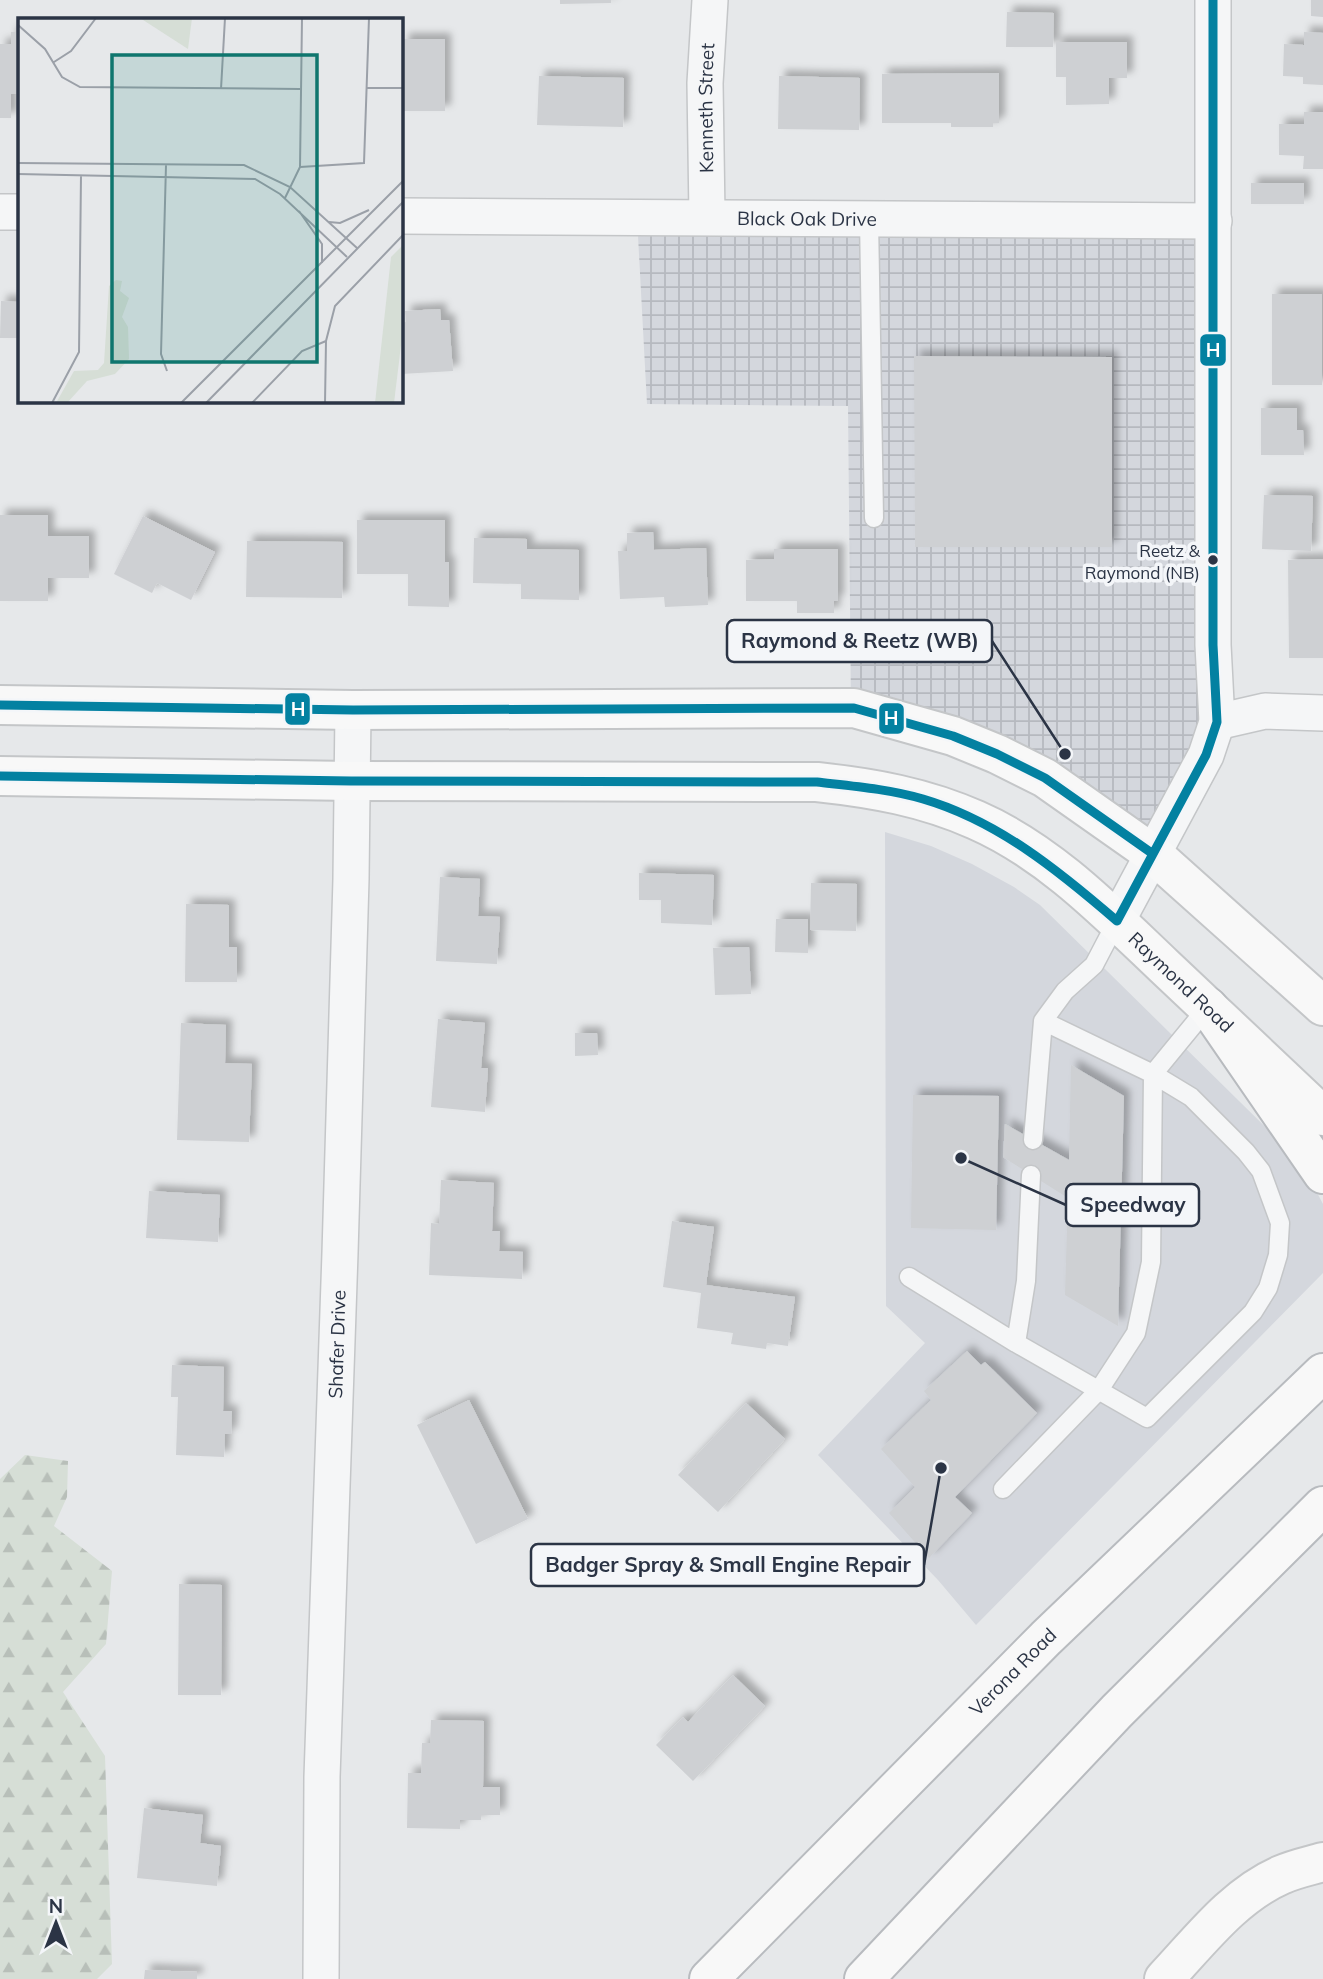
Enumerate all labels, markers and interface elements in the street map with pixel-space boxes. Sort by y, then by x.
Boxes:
inset map [18,18,402,402]
street label: Kenneth Street [693,42,719,173]
street label: Black Oak Drive [737,206,877,231]
line badge: H [1199,333,1227,367]
text: H [1206,338,1220,362]
place label: Reetz & Raymond (NB) [1085,540,1201,584]
marker: Reetz & Raymond (NB) [1206,553,1220,567]
callout: Raymond & Reetz (WB) [727,620,992,662]
text: Raymond & Reetz (WB) [741,627,979,653]
line badge: H [284,692,311,726]
text: H [291,697,305,721]
line badge: H [878,702,905,735]
text: H [884,706,898,730]
street label: Raymond Road [1124,927,1239,1038]
callout: Speedway [1066,1184,1199,1226]
text: Speedway [1080,1191,1186,1217]
street label: Shafer Drive [323,1290,351,1399]
callout: Badger Spray & Small Engine Repair [531,1544,924,1586]
text: Badger Spray & Small Engine Repair [545,1551,912,1577]
street label: Verona Road [964,1623,1061,1721]
north arrow [21,1888,91,1958]
text: N [49,1894,63,1918]

